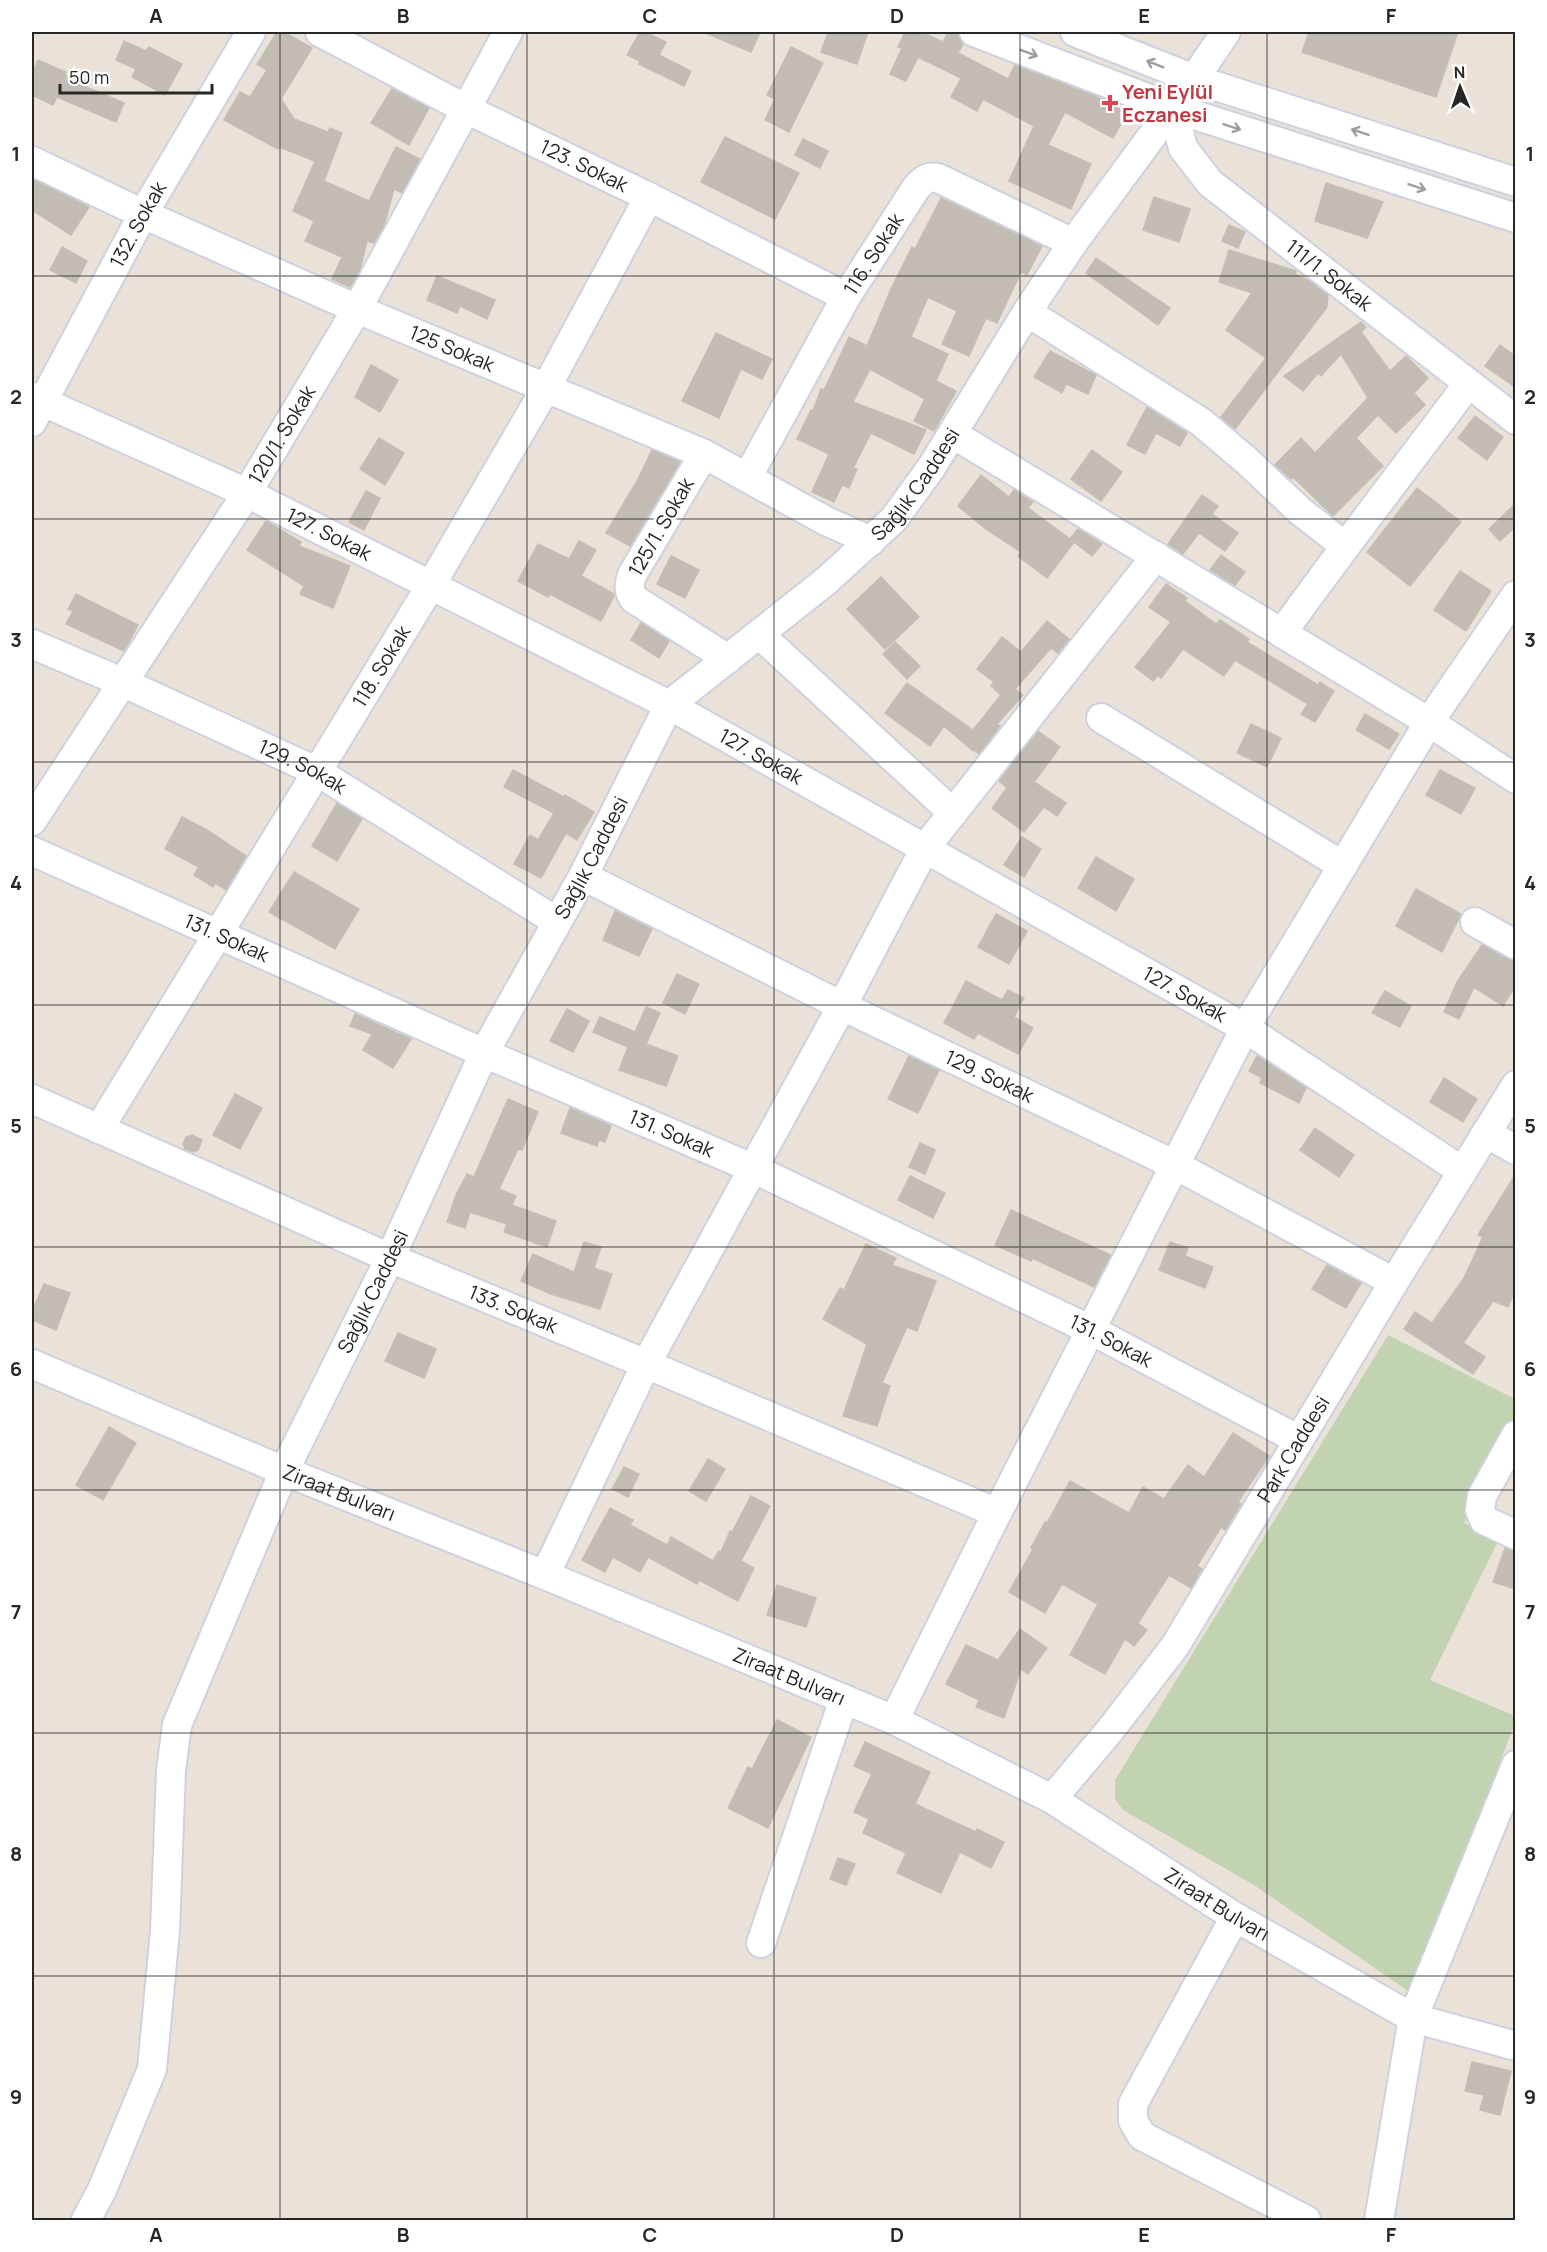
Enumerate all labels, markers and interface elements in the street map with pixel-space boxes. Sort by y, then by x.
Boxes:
text: A [149,2,163,29]
text: B [397,2,410,29]
text: C [643,2,657,29]
text: D [890,2,904,29]
text: E [1138,2,1150,29]
text: F [1386,2,1397,29]
one-way arrow [1019,48,1038,59]
scale bar [60,57,212,95]
one-way arrow [1146,57,1165,68]
north arrow [1430,57,1490,117]
text: N [1453,61,1466,83]
text: 50 m [69,65,109,89]
place label: Yeni Eylül Eczanesi [1122,78,1213,128]
marker: Yeni Eylül Eczanesi [1103,96,1117,110]
one-way arrow [1222,122,1241,133]
one-way arrow [1351,126,1370,137]
street label: 123. Sokak [536,133,634,198]
text: 1 [12,140,20,167]
text: 1 [1526,140,1534,167]
street label: 132. Sokak [103,175,173,272]
one-way arrow [1407,182,1426,193]
street label: 116. Sokak [837,207,910,300]
street label: 111/1. Sokak [1281,233,1379,317]
street label: 125 Sokak [405,318,500,378]
street label: 120/1. Sokak [241,379,322,489]
text: 2 [10,383,22,410]
text: 2 [1524,383,1536,410]
street label: Sağlık Caddesi [865,422,966,547]
street label: 125/1. Sokak [621,472,700,581]
street label: 127. Sokak [282,501,377,567]
street label: 118. Sokak [346,619,417,712]
text: 3 [10,626,22,653]
text: 3 [1524,626,1536,653]
street label: 127. Sokak [714,722,809,791]
street label: 129. Sokak [254,732,353,800]
street label: Sağlık Caddesi [548,792,634,924]
text: 4 [10,869,22,896]
text: 4 [1524,869,1536,896]
street label: 131. Sokak [180,907,274,969]
street label: 127. Sokak [1138,959,1233,1029]
street label: 129. Sokak [941,1043,1039,1109]
street label: 131. Sokak [625,1103,719,1164]
text: 5 [10,1112,22,1139]
text: 5 [1524,1112,1536,1139]
street label: Sağlık Caddesi [331,1225,414,1358]
street label: 133. Sokak [465,1278,563,1339]
street label: 131. Sokak [1065,1308,1158,1374]
text: 6 [10,1355,22,1382]
text: 6 [1524,1355,1536,1382]
street label: Park Caddesi [1250,1391,1335,1507]
street label: Ziraat Bulvarı [279,1458,400,1527]
text: 7 [11,1598,21,1625]
text: 7 [1525,1598,1535,1625]
street label: Ziraat Bulvarı [729,1641,850,1711]
text: 8 [10,1840,22,1867]
text: 8 [1524,1840,1536,1867]
street label: Ziraat Bulvarı [1159,1861,1275,1947]
text: 9 [10,2083,22,2110]
text: 9 [1524,2083,1536,2110]
text: A [149,2221,163,2248]
text: B [397,2221,410,2248]
text: C [643,2221,657,2248]
text: D [890,2221,904,2248]
text: E [1138,2221,1150,2248]
text: F [1386,2221,1397,2248]

